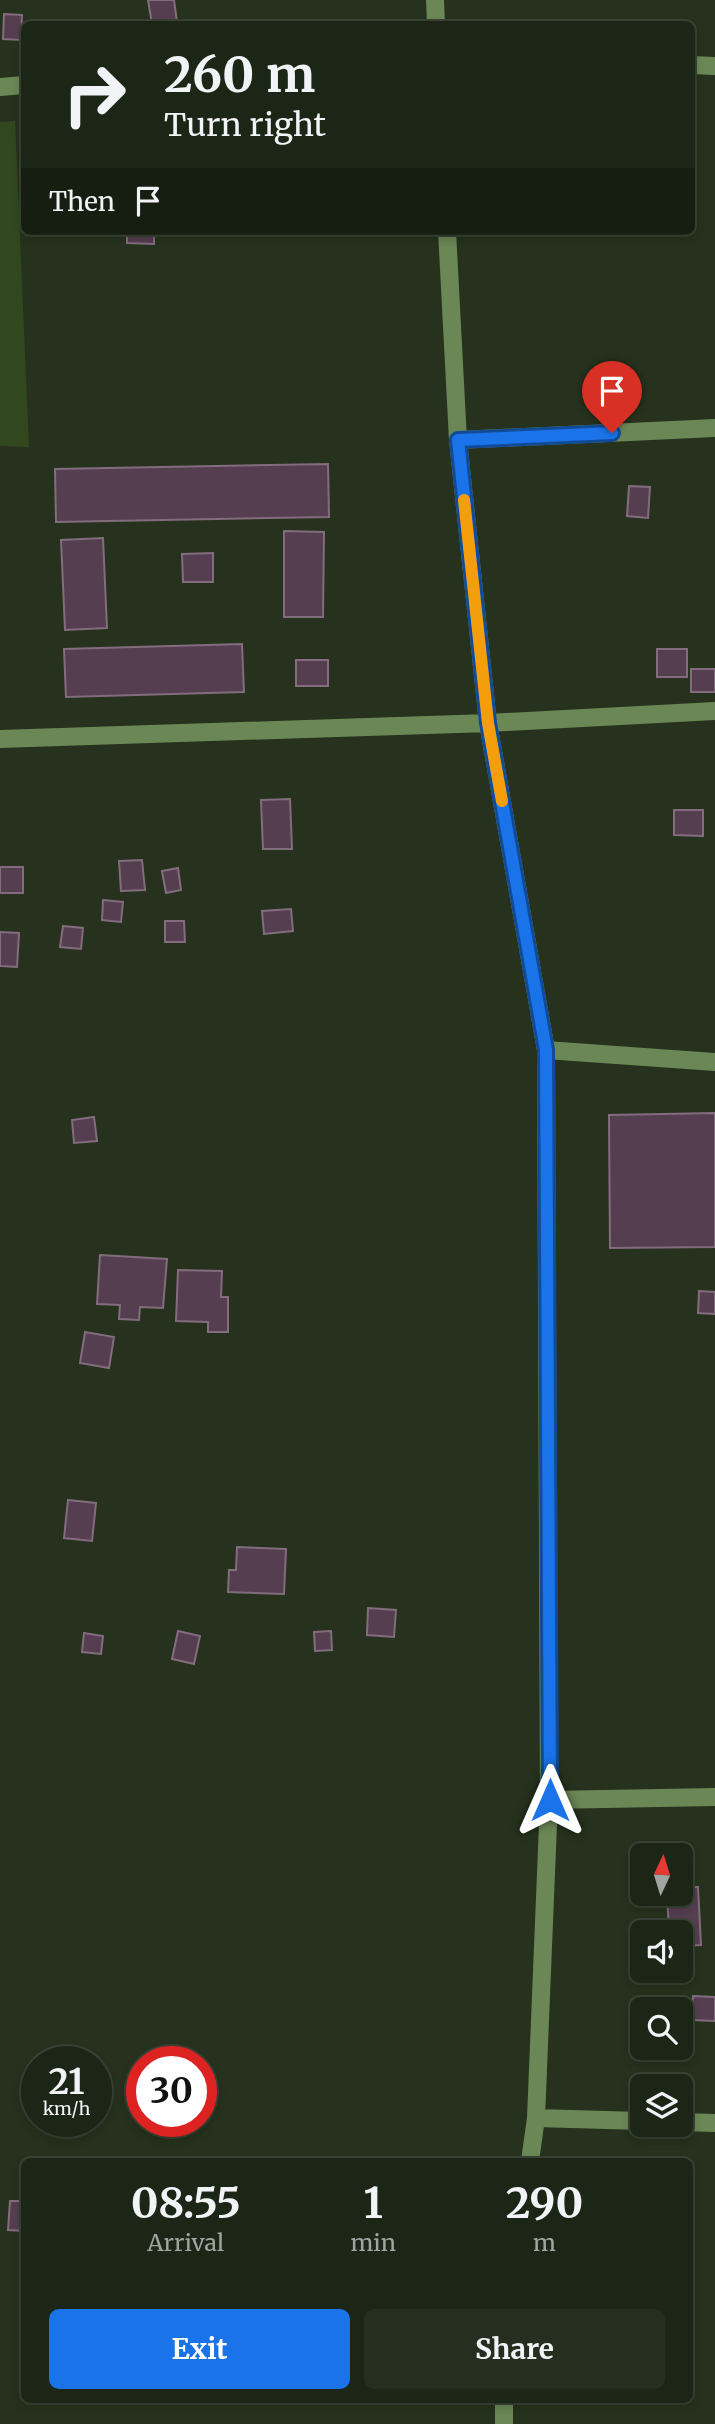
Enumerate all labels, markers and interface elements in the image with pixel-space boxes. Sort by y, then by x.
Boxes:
text: 260 m [164,44,315,105]
icon: right [49,49,140,140]
text: Turn right [164,105,326,145]
icon: arrive [129,182,167,220]
text: Then [49,185,115,218]
pin [582,361,642,433]
icon: arrive [593,372,631,410]
position arrow [513,1763,587,1837]
north arrow [630,1843,693,1906]
map controls [630,1843,693,2137]
button: sound [630,1920,693,1983]
button: search [630,1997,693,2060]
speed limit sign: 30 [126,2046,217,2137]
text: 21 [49,2060,84,2104]
button: layers [630,2074,693,2137]
text: km/h [43,2097,90,2120]
text: 08:55 [131,2177,241,2229]
text: 1 [363,2177,383,2229]
text: 290 [506,2177,583,2229]
text: Arrival [147,2228,224,2257]
text: min [350,2228,396,2257]
text: m [533,2228,556,2257]
button: Exit [49,2309,350,2389]
button: Share [364,2309,665,2389]

